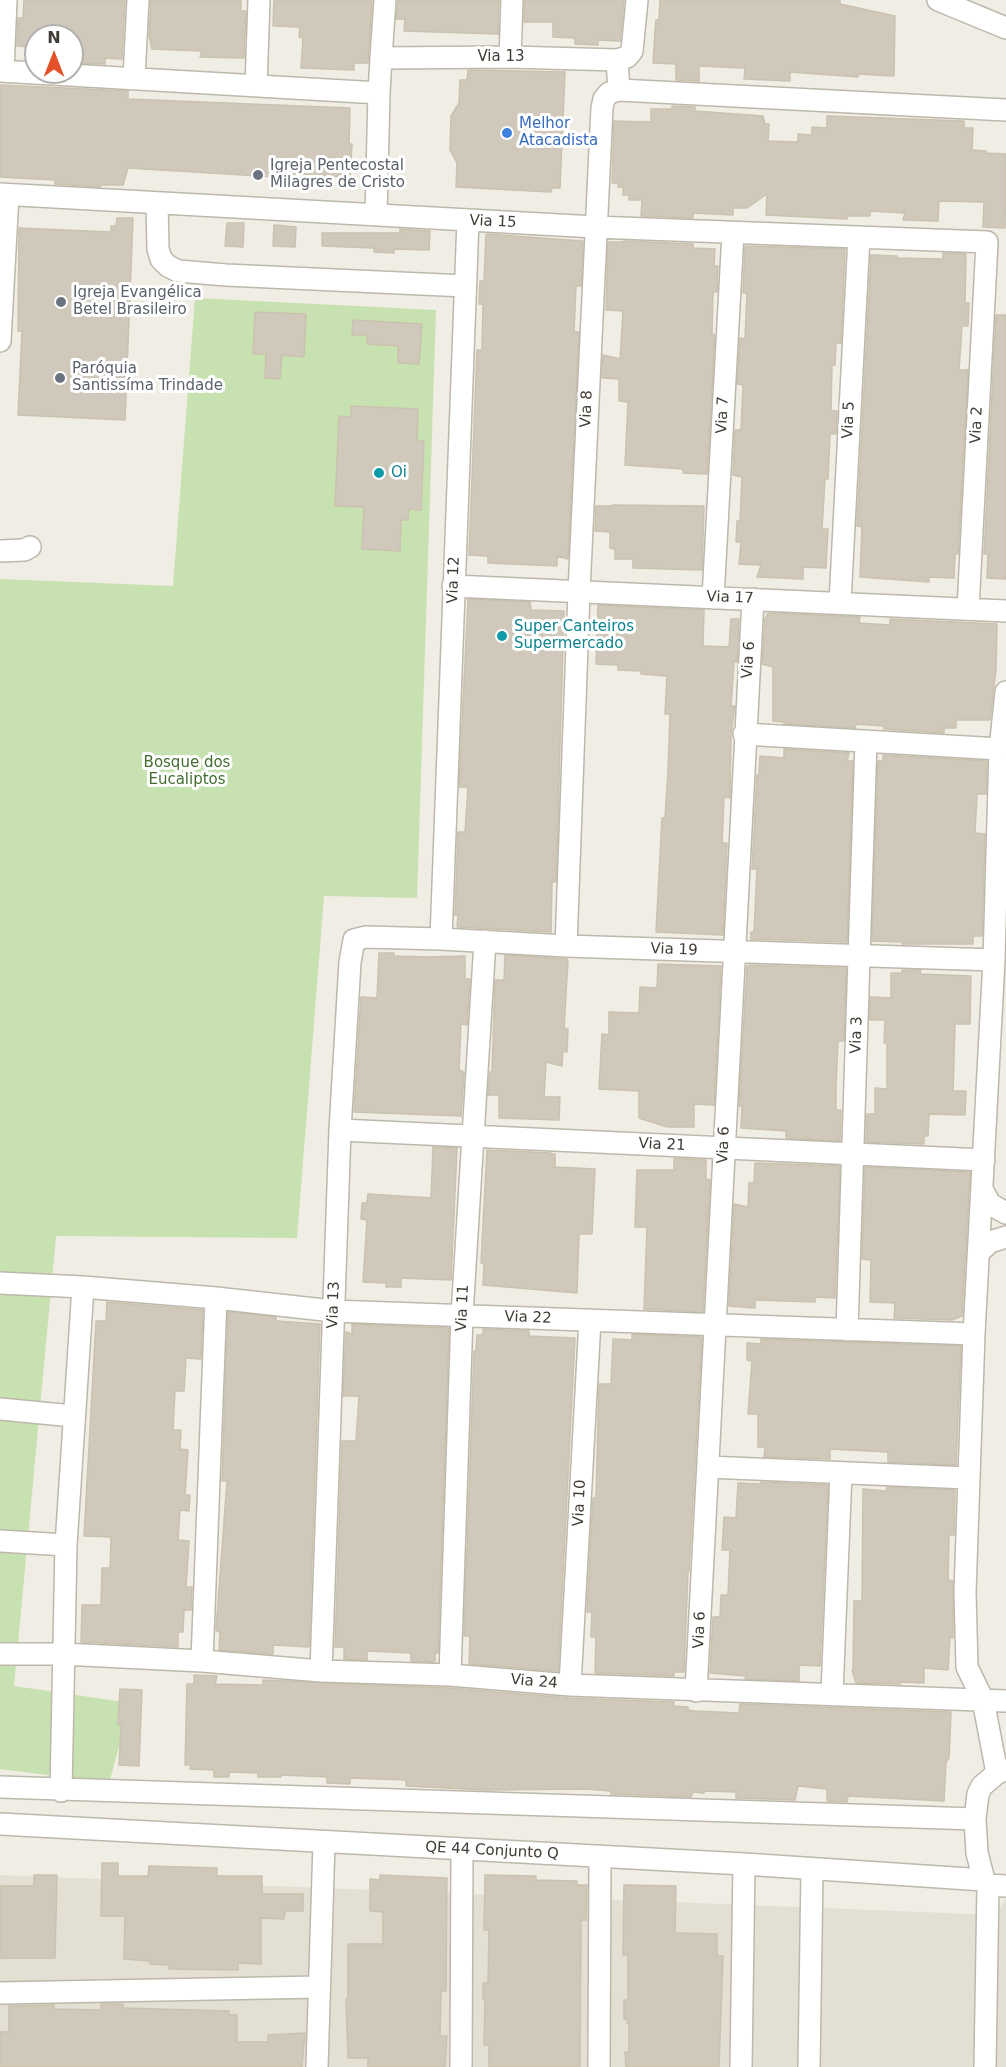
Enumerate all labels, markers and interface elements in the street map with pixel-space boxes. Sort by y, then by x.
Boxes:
north arrow [24,24,84,84]
text: N [47,28,61,47]
street label: Via 13 [477,48,525,66]
place label: Melhor Atacadista [519,115,598,150]
marker: Melhor Atacadista [500,126,514,140]
place label: Igreja Pentecostal Milagres de Cristo [270,157,405,192]
marker: Igreja Pentecostal Milagres de Cristo [251,168,265,182]
street label: Via 15 [469,212,517,232]
place label: Igreja Evangélica Betel Brasileiro [73,284,202,319]
marker: Igreja Evangélica Betel Brasileiro [54,295,68,309]
place label: Paróquia Santissíma Trindade [72,360,223,395]
marker: Paróquia Santissíma Trindade [53,371,67,385]
street label: Via 8 [577,390,597,428]
street label: Via 7 [713,396,733,434]
street label: Via 5 [839,401,859,439]
street label: Via 2 [967,406,987,444]
place label: Oi [391,464,407,482]
marker: Oi [372,466,386,480]
street label: Via 12 [444,556,464,604]
street label: Via 17 [706,588,754,608]
place label: Super Canteiros Supermercado [514,618,634,653]
marker: Super Canteiros Supermercado [495,629,509,643]
street label: Via 6 [739,641,759,679]
park label: Bosque dos Eucaliptos [144,754,230,789]
street label: Via 19 [650,940,698,960]
street label: Via 3 [847,1016,867,1054]
street label: Via 6 [714,1126,734,1164]
street label: Via 21 [638,1135,686,1155]
street label: Via 13 [324,1281,344,1329]
street label: Via 11 [453,1284,473,1332]
street label: Via 22 [504,1308,552,1328]
street label: Via 10 [570,1479,590,1527]
street label: Via 6 [690,1611,710,1649]
street label: Via 24 [510,1671,558,1693]
street label: QE 44 Conjunto Q [425,1839,559,1863]

